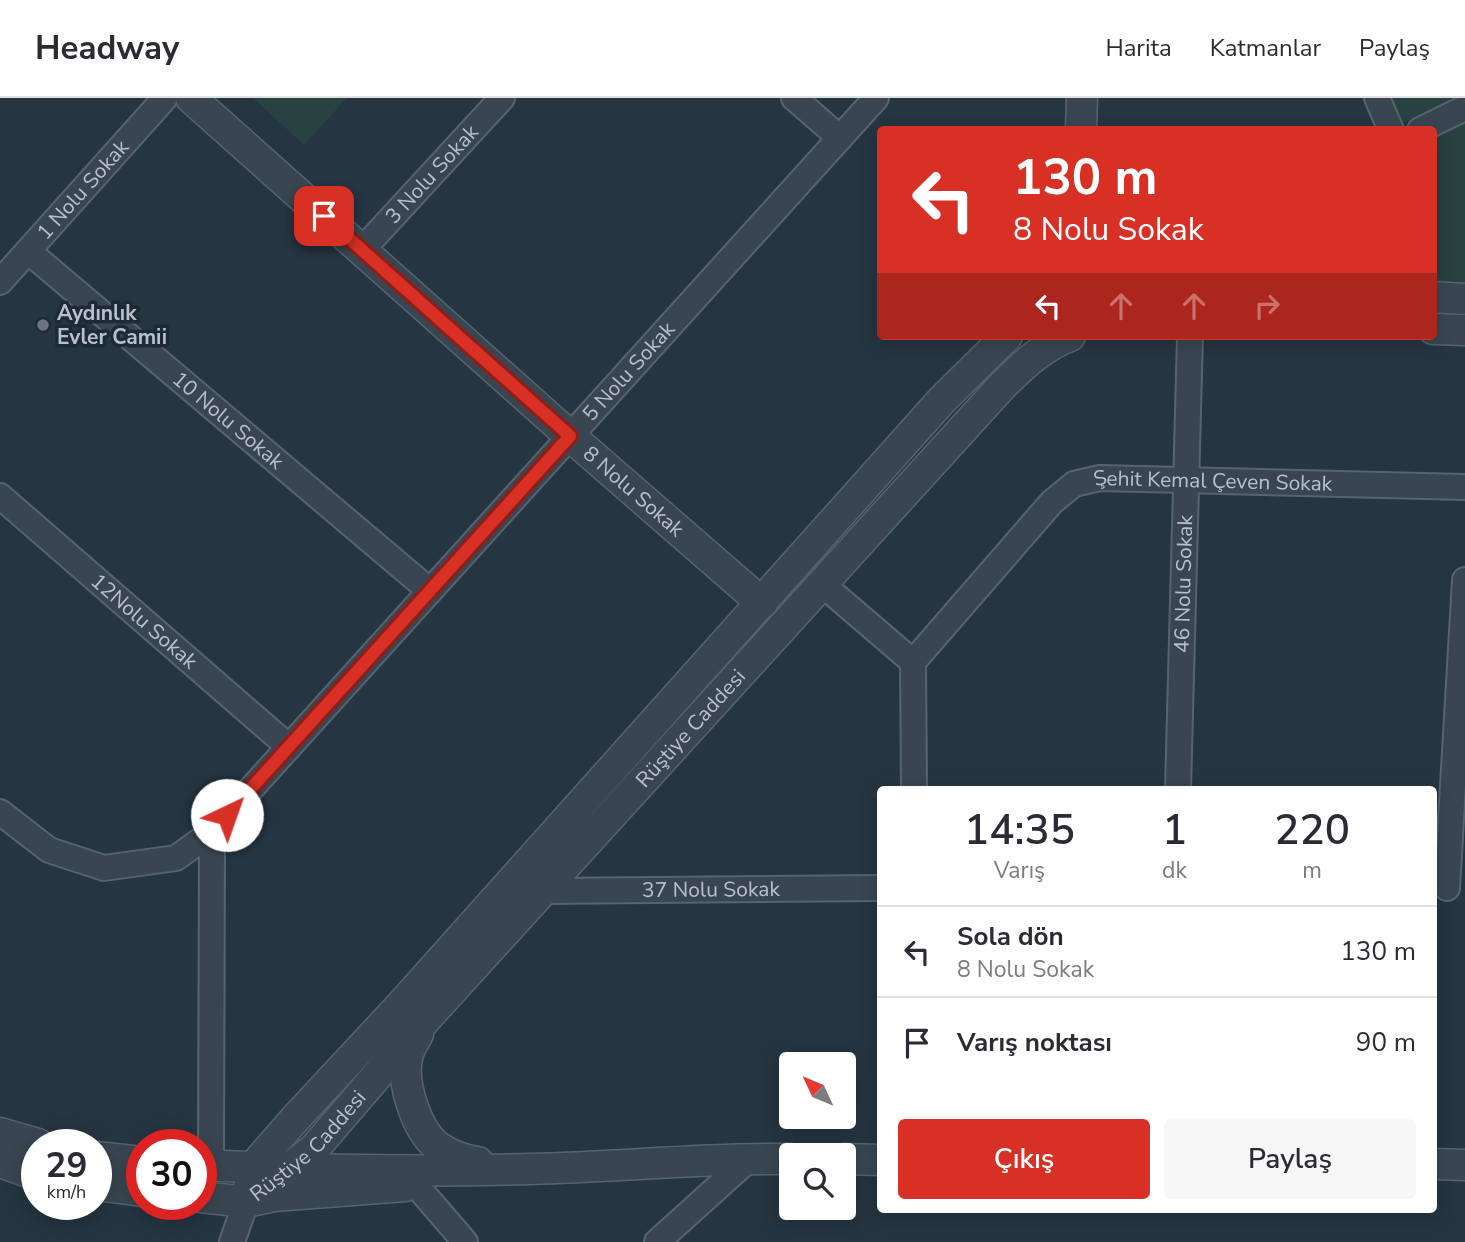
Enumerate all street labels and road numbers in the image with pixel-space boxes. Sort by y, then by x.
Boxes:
street label: 3 Nolu Sokak [379,118,485,230]
street label: 1 Nolu Sokak [31,133,135,246]
street label: 5 Nolu Sokak [576,315,681,427]
street label: 10 Nolu Sokak [166,365,290,476]
street label: 8 Nolu Sokak [577,440,690,543]
street label: Şehit Kemal Çeven Sokak [1091,463,1333,498]
street label: 46 Nolu Sokak [1168,514,1199,653]
street label: 12Nolu Sokak [85,567,204,676]
street label: Rüştiye Caddesi [629,663,752,793]
street label: 37 Nolu Sokak [642,875,781,904]
street label: Rüştiye Caddesi [244,1084,372,1208]

